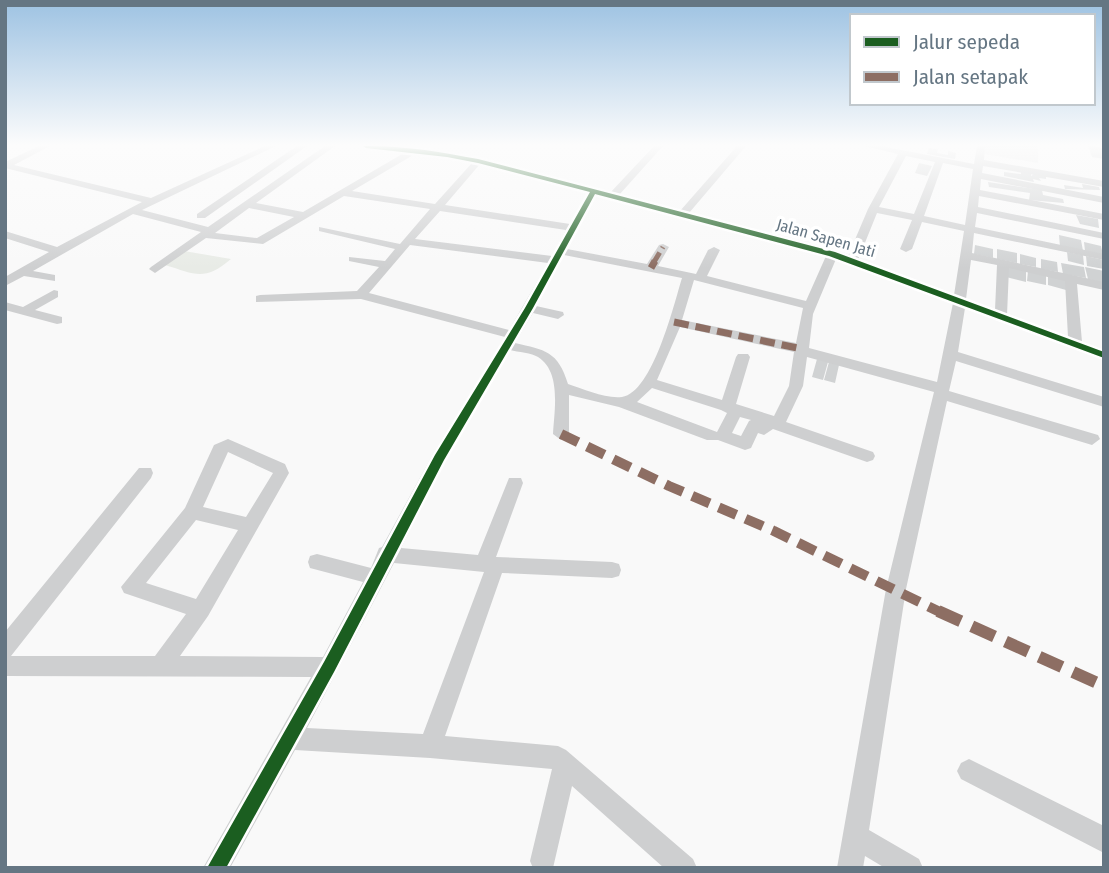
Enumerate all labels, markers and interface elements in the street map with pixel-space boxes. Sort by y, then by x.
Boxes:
legend [850,14,1095,105]
text: Jalur sepeda [913,29,1020,55]
text: Jalan setapak [913,64,1028,90]
street label: Jalan Sapen Jati [774,215,878,261]

